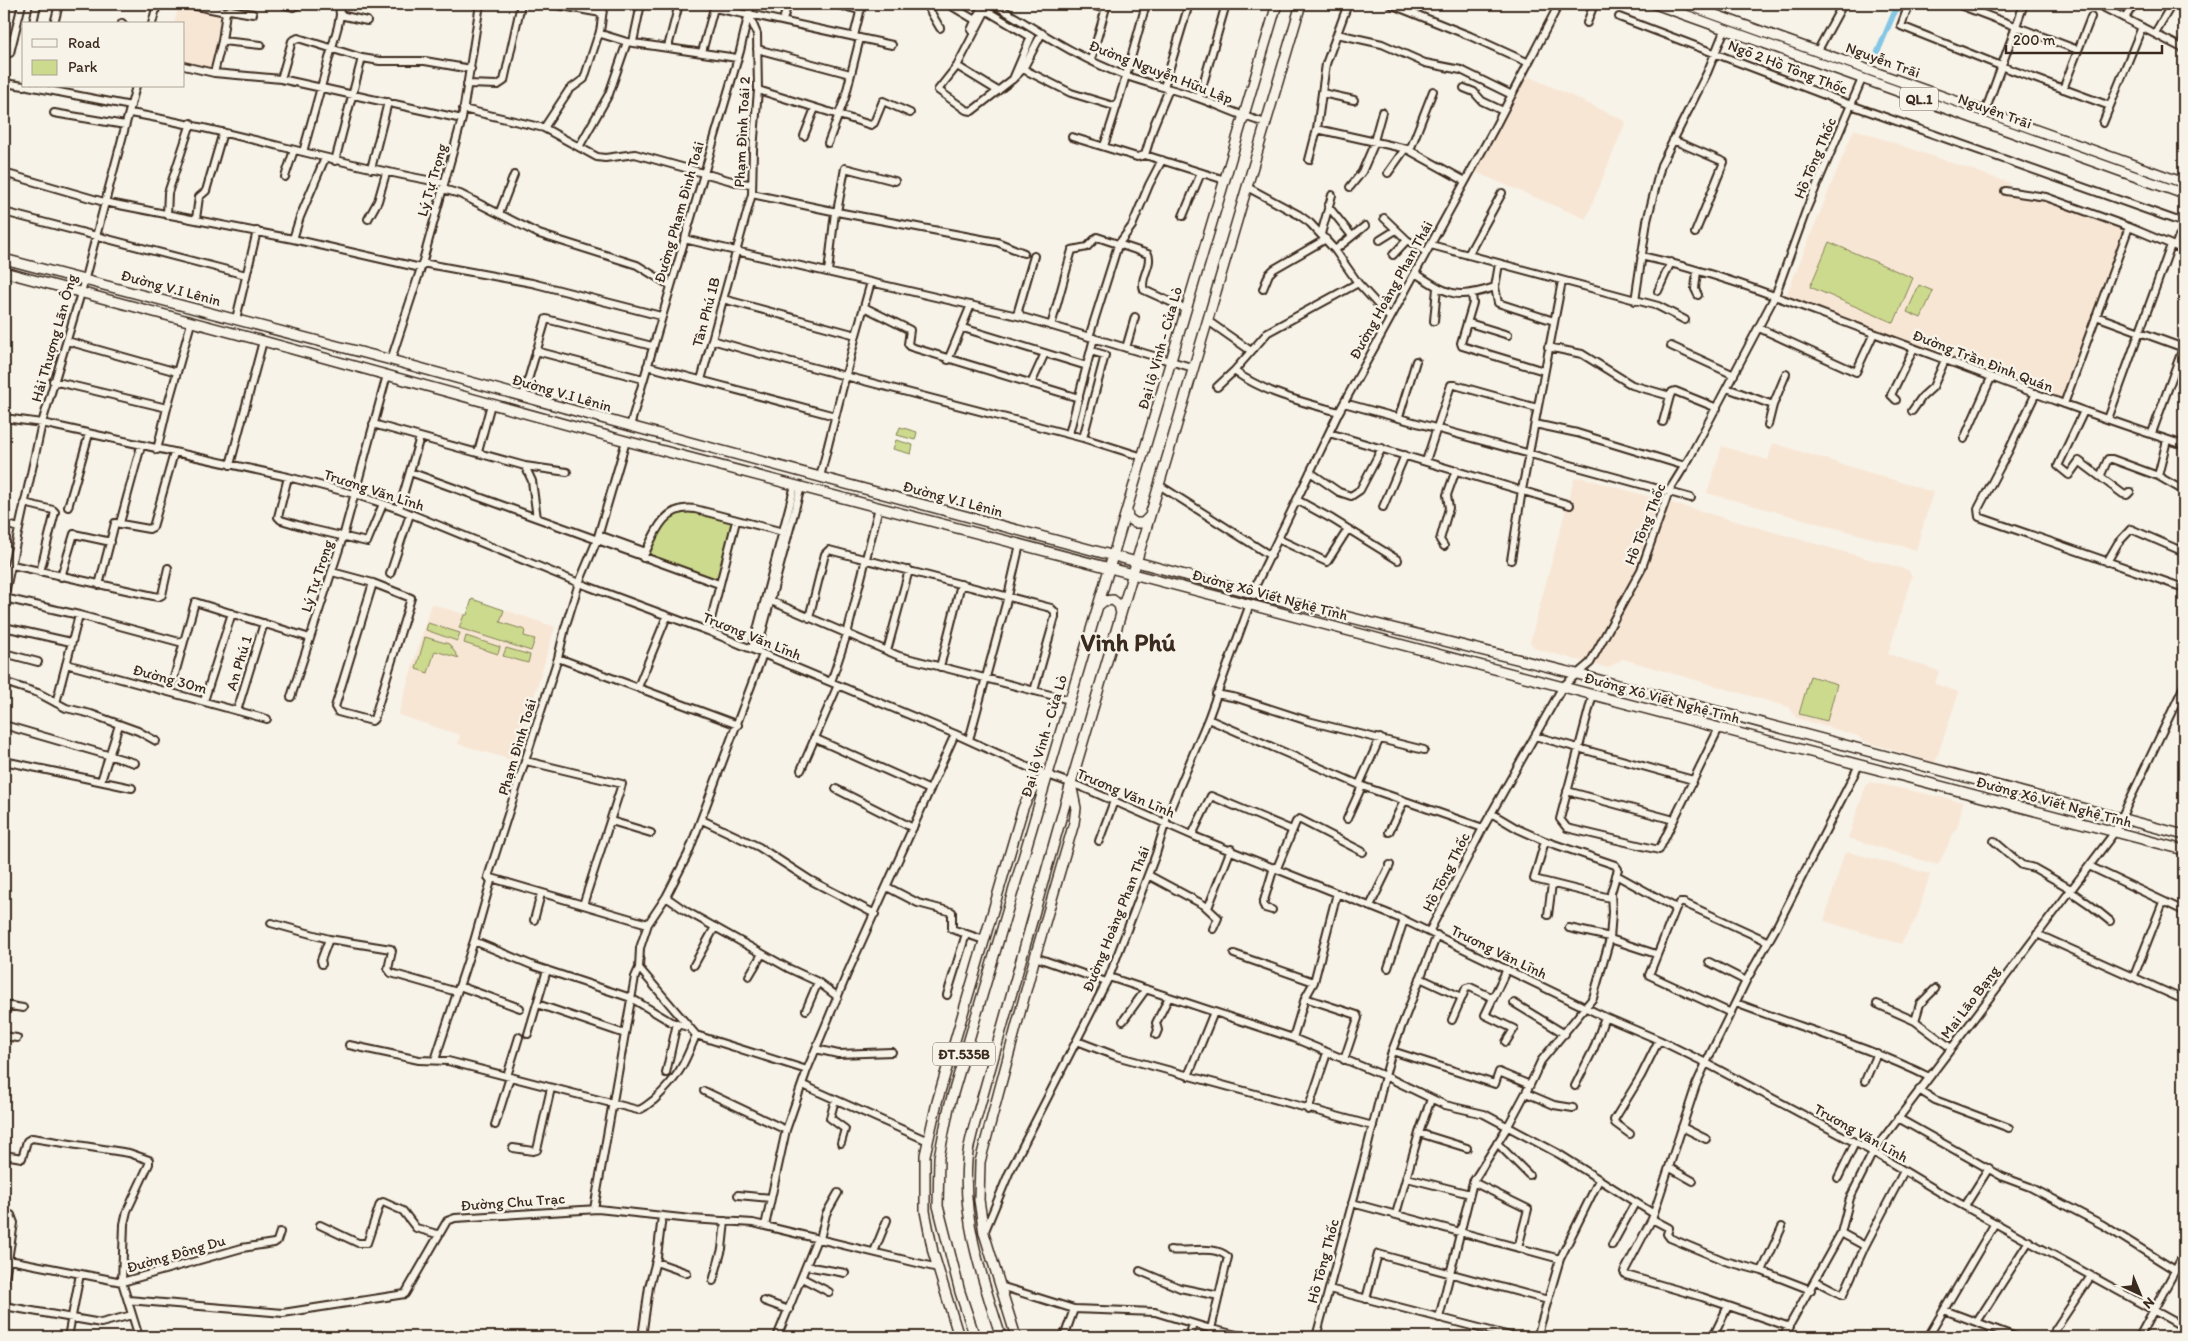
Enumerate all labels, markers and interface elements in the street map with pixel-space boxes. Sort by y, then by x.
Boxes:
legend [22,22,185,88]
scale bar [2006,22,2162,54]
text: 200 m [2013,31,2056,49]
text: Road [68,34,101,52]
street label: Đường Nguyễn Hữu Lập [1087,36,1235,108]
street label: Ngõ 2 Hồ Tông Thốc [1726,36,1850,98]
street label: Nguyễn Trãi [1843,38,1923,82]
text: Park [68,58,98,76]
street label: Phạm Đình Toái 2 [730,76,754,188]
road number: QL.1 [1900,88,1938,110]
street label: Nguyên Trãi [1956,89,2034,133]
street label: Hồ Tông Thốc [1790,115,1840,201]
street label: Đường Phạm Đình Toái [650,139,708,285]
street label: Lý Tự Trọng [413,141,451,219]
street label: Đường Hoàng Phan Thái [1345,218,1437,362]
street label: Đường V.I Lênin [119,266,223,310]
street label: Hải Thượng Lãn Ông [27,272,81,404]
street label: Tân Phú 1B [688,275,724,349]
street label: Đại lộ Vinh - Cửa Lò [1134,284,1186,412]
street label: Đường Trần Đình Quán [1910,326,2056,396]
street label: Đường V.I Lênin [510,370,614,416]
street label: Trương Văn Lĩnh [321,465,427,515]
street label: Đường V.I Lênin [901,477,1005,521]
street label: Hồ Tông Thốc [1620,480,1670,568]
street label: Lý Tự Trọng [297,537,337,614]
street label: Đường Xô Viết Nghệ Tĩnh [1190,566,1350,624]
street label: Trương Văn Lĩnh [700,608,804,664]
district label: Vinh Phú [1080,627,1176,657]
street label: An Phú 1 [222,633,256,693]
street label: Đường 30m [131,660,210,698]
street label: Đường Xô Viết Nghệ Tĩnh [1582,669,1742,727]
street label: Đại lộ Vinh - Cửa Lò [1017,673,1071,799]
street label: Phạm Đình Toái [494,697,540,797]
street label: Trương Văn Lĩnh [1074,764,1178,822]
street label: Đường Xô Viết Nghệ Tĩnh [1974,773,2134,831]
street label: Hồ Tông Thốc [1418,829,1474,915]
street label: Đường Hoàng Phan Thái [1078,843,1154,995]
street label: Trương Văn Lĩnh [1448,921,1550,983]
street label: Mai Lão Bạng [1937,962,2004,1042]
road number: ĐT.535B [933,1042,995,1066]
street label: Trương Văn Lĩnh [1811,1100,1911,1166]
street label: Đường Chu Trạc [460,1189,566,1215]
street label: Hồ Tông Thốc [1303,1217,1343,1305]
street label: Đường Đông Du [125,1231,227,1277]
north arrow [2116,1268,2166,1318]
text: N [2139,1294,2158,1312]

